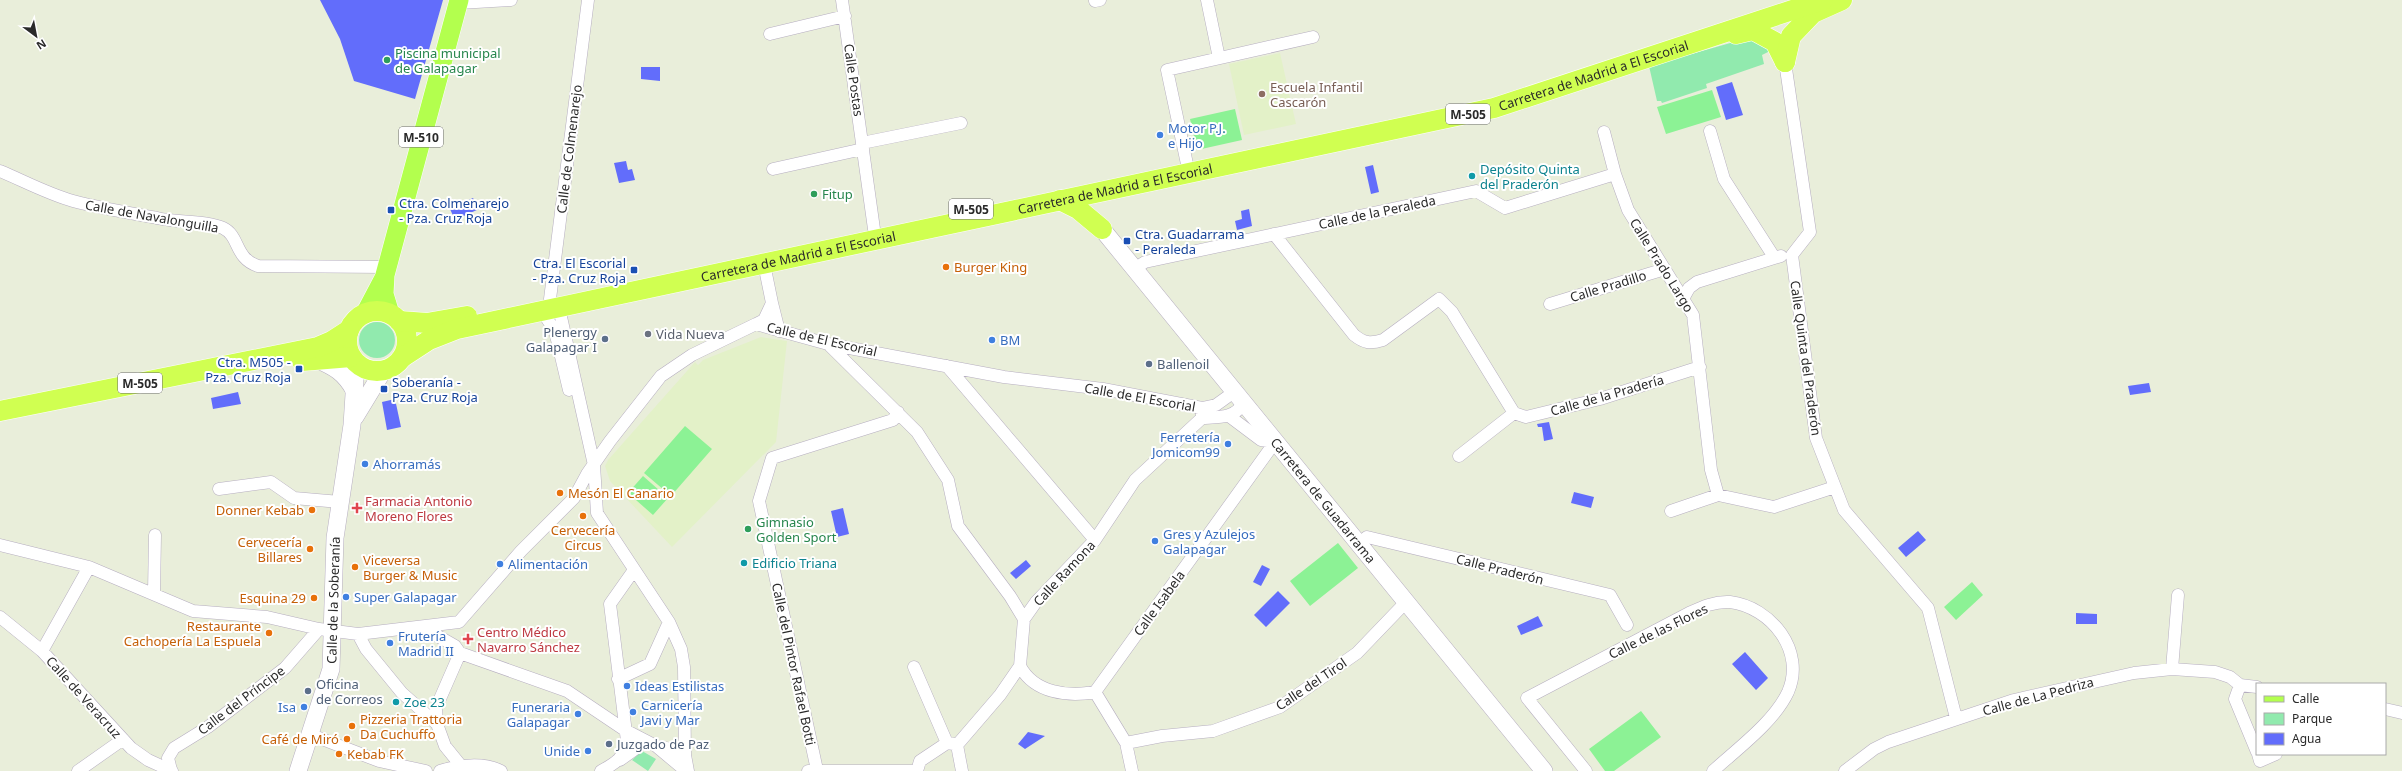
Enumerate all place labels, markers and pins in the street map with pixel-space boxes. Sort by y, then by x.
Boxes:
place label: Piscina municipal de Galapagar [395,44,501,77]
marker: Piscina municipal de Galapagar [382,55,392,65]
place label: Escuela Infantil Cascarón [1270,78,1363,111]
marker: Escuela Infantil Cascarón [1257,89,1267,99]
place label: Motor P.J. e Hijo [1168,119,1226,152]
marker: Motor P.J. e Hijo [1155,130,1165,140]
place label: Depósito Quinta del Praderón [1480,160,1580,193]
marker: Depósito Quinta del Praderón [1467,171,1477,181]
place label: Fitup [822,185,853,203]
marker: Fitup [809,189,819,199]
place label: Ctra. Colmenarejo - Pza. Cruz Roja [399,194,509,227]
marker: Ctra. Colmenarejo - Pza. Cruz Roja [386,205,396,215]
place label: Ctra. Guadarrama - Peraleda [1135,225,1244,258]
marker: Ctra. Guadarrama - Peraleda [1122,236,1132,246]
place label: Ctra. El Escorial - Pza. Cruz Roja [533,254,626,287]
place label: Burger King [954,258,1027,276]
marker: Burger King [941,262,951,272]
marker: Ctra. El Escorial - Pza. Cruz Roja [629,265,639,275]
place label: Plenergy Galapagar I [526,323,597,356]
place label: Vida Nueva [656,325,725,343]
marker: Vida Nueva [643,329,653,339]
place label: BM [1000,331,1020,349]
marker: Plenergy Galapagar I [600,334,610,344]
marker: BM [987,335,997,345]
place label: Ctra. M505 - Pza. Cruz Roja [205,353,291,386]
place label: Ballenoil [1157,355,1209,373]
marker: Ballenoil [1144,359,1154,369]
marker: Ctra. M505 - Pza. Cruz Roja [294,364,304,374]
place label: Soberanía - Pza. Cruz Roja [392,373,478,406]
marker: Soberanía - Pza. Cruz Roja [379,384,389,394]
place label: Ferretería Jomicom99 [1150,428,1220,461]
marker: Ferretería Jomicom99 [1223,439,1233,449]
place label: Ahorramás [373,455,441,473]
marker: Ahorramás [360,459,370,469]
place label: Mesón El Canario [568,484,674,502]
marker: Mesón El Canario [555,488,565,498]
place label: Farmacia Antonio Moreno Flores [365,492,472,525]
place label: Donner Kebab [216,501,304,519]
marker: Farmacia Antonio Moreno Flores [352,503,362,513]
marker: Donner Kebab [307,505,317,515]
marker: Cervecería Circus [578,511,588,521]
place label: Gimnasio Golden Sport [756,513,837,546]
place label: Cervecería Circus [551,521,615,554]
marker: Gimnasio Golden Sport [743,524,753,534]
place label: Gres y Azulejos Galapagar [1163,525,1255,558]
place label: Cervecería Billares [238,533,302,566]
marker: Gres y Azulejos Galapagar [1150,536,1160,546]
marker: Cervecería Billares [305,544,315,554]
place label: Viceversa Burger & Music [363,551,457,584]
place label: Edificio Triana [752,554,837,572]
place label: Alimentación [508,555,588,573]
marker: Edificio Triana [739,558,749,568]
marker: Alimentación [495,559,505,569]
marker: Viceversa Burger & Music [350,562,360,572]
place label: Super Galapagar [354,588,457,606]
place label: Esquina 29 [240,589,306,607]
marker: Super Galapagar [341,592,351,602]
marker: Esquina 29 [309,593,319,603]
place label: Restaurante Cachopería La Espuela [124,617,261,650]
place label: Centro Médico Navarro Sánchez [477,623,580,656]
place label: Frutería Madrid II [398,627,454,660]
marker: Restaurante Cachopería La Espuela [264,628,274,638]
marker: Centro Médico Navarro Sánchez [462,633,474,645]
marker: Frutería Madrid II [385,638,395,648]
place label: Oficina de Correos [316,675,383,708]
place label: Ideas Estilistas [635,677,724,695]
marker: Ideas Estilistas [622,681,632,691]
marker: Oficina de Correos [303,686,313,696]
place label: Zoe 23 [404,693,445,711]
place label: Carnicería Javi y Mar [639,696,703,729]
marker: Zoe 23 [391,697,401,707]
place label: Isa [278,698,296,716]
place label: Funeraria Galapagar [507,698,571,731]
marker: Isa [299,702,309,712]
marker: Carnicería Javi y Mar [628,707,638,717]
marker: Funeraria Galapagar [573,709,583,719]
place label: Pizzeria Trattoria Da Cuchuffo [360,710,462,743]
marker: Pizzeria Trattoria Da Cuchuffo [347,721,357,731]
place label: Café de Miró [261,730,339,748]
marker: Café de Miró [342,734,352,744]
place label: Juzgado de Paz [615,735,709,753]
marker: Juzgado de Paz [604,739,614,749]
place label: Unide [544,742,580,760]
place label: Kebab FK [347,745,405,763]
marker: Unide [583,746,593,756]
marker: Kebab FK [334,749,344,759]

